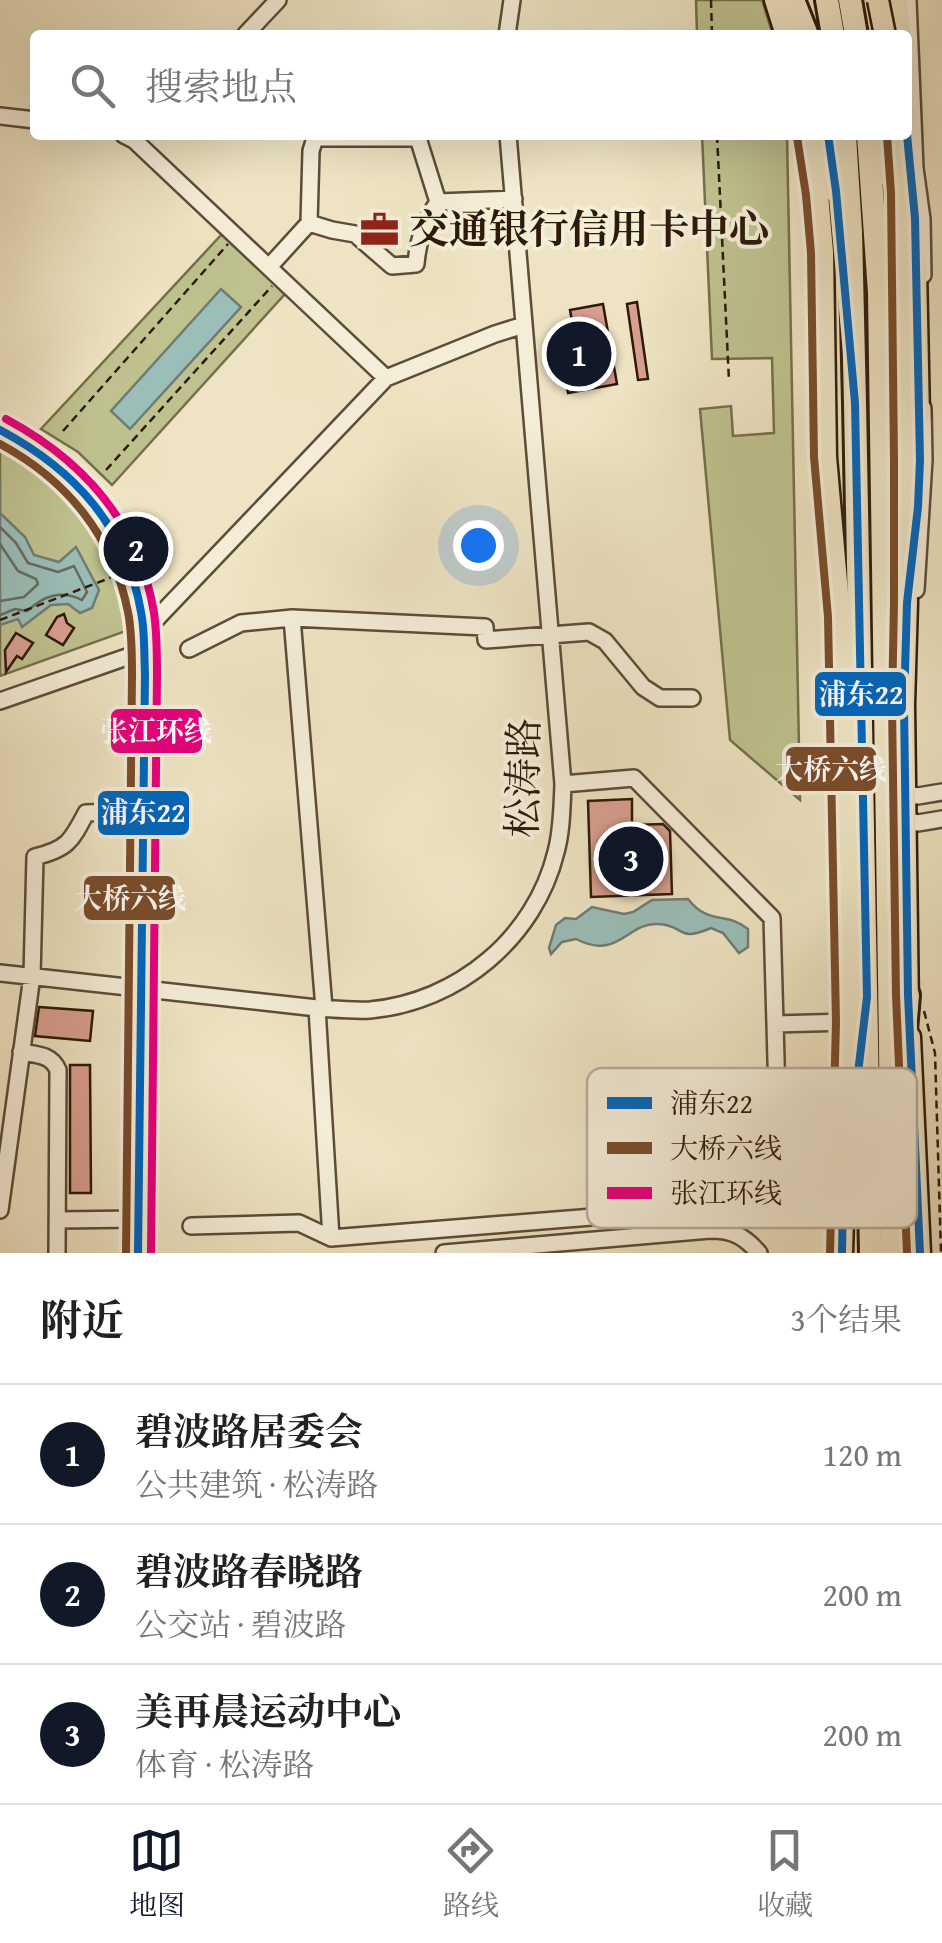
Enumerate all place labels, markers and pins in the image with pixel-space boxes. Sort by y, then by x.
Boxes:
place label: 交通银行信用卡中心 [409,199,769,258]
office icon: 交通银行信用卡中心 [358,208,400,250]
pin: 1 [546,316,612,392]
pin: 2 [104,512,168,586]
pin: 3 [598,822,664,896]

